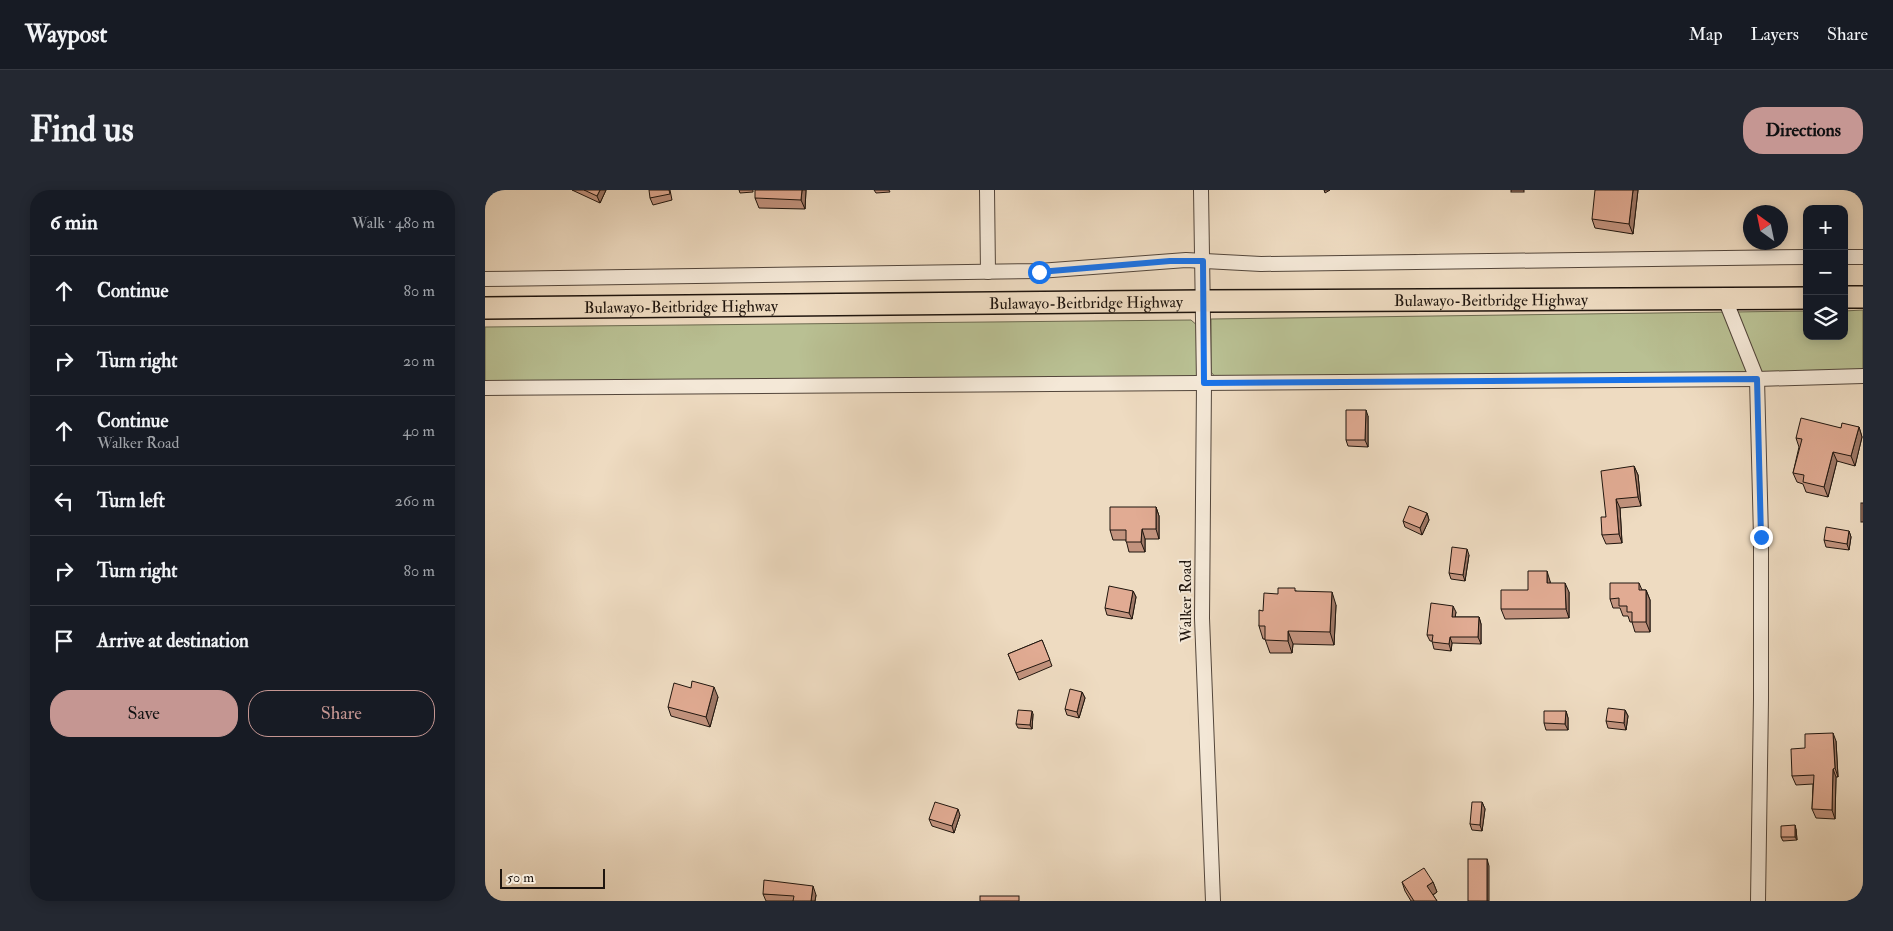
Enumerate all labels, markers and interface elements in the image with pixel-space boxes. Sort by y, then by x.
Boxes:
text: Waypost [25,19,107,50]
text: Map [1689,23,1723,46]
text: Layers [1751,23,1799,46]
text: Share [1827,23,1868,46]
button: Directions [1743,107,1863,154]
text: Find us [30,108,134,152]
north arrow [1743,205,1788,250]
map controls [1803,205,1848,340]
button: + [1803,205,1848,250]
text: 6 min [50,209,98,236]
text: Walk · 480 m [352,213,435,233]
button: − [1803,250,1848,295]
route start [1028,261,1051,284]
icon: ahead [50,277,78,305]
text: Continue [97,279,168,303]
text: 80 m [404,281,435,301]
street label: Bulawayo-Beitbridge Highway [1394,290,1589,311]
street label: Bulawayo-Beitbridge Highway [989,292,1184,314]
button: layers [1803,295,1848,340]
street label: Bulawayo-Beitbridge Highway [584,296,779,318]
icon: right [50,347,78,375]
text: Turn right [97,349,177,373]
text: 20 m [403,351,435,371]
text: Continue [97,409,168,433]
icon: ahead [50,417,78,445]
text: 40 m [402,421,435,441]
text: Walker Road [97,433,179,453]
icon: left [50,487,78,515]
text: Turn left [97,489,165,513]
text: 260 m [395,491,435,511]
route end [1750,526,1773,549]
icon: right [50,557,78,585]
text: Turn right [97,559,177,583]
street label: Walker Road [1176,560,1196,643]
text: 80 m [404,561,435,581]
icon: arrive [50,627,78,655]
text: Arrive at destination [97,629,249,653]
button: Save [50,690,238,737]
button: Share [248,690,435,737]
scale bar [500,866,605,889]
text: 50 m [507,869,534,886]

